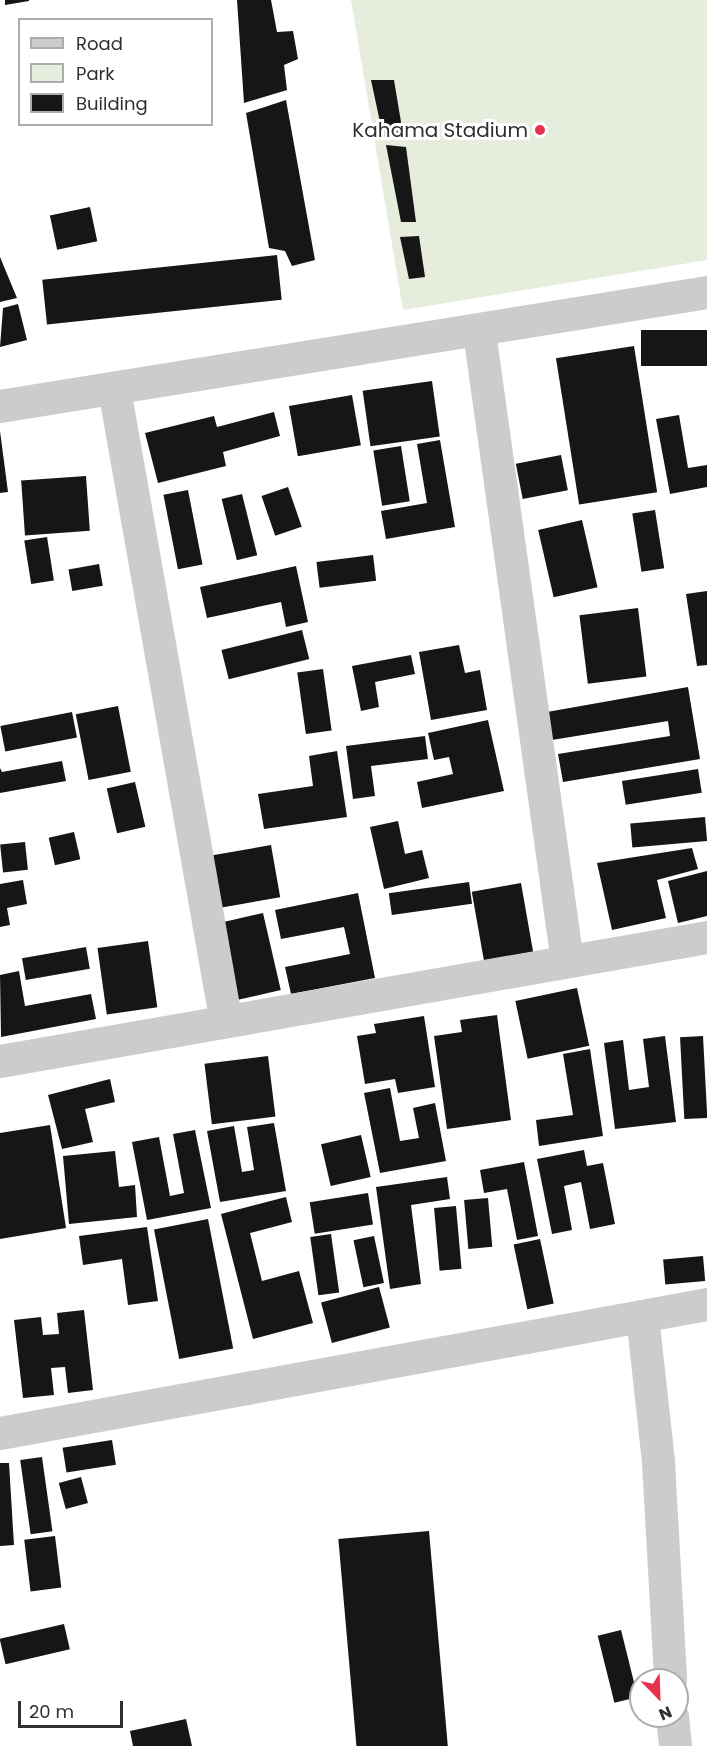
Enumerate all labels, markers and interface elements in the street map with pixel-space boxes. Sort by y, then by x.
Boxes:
legend [18,18,213,126]
text: Road [76,31,123,56]
text: Park [76,61,115,86]
text: Building [76,91,148,116]
place label: Kahama Stadium [352,118,528,142]
marker: Kahama Stadium [533,123,547,137]
north arrow [629,1668,689,1728]
scale bar [21,1689,126,1727]
text: 20 m [29,1699,74,1724]
text: N [655,1700,675,1726]

